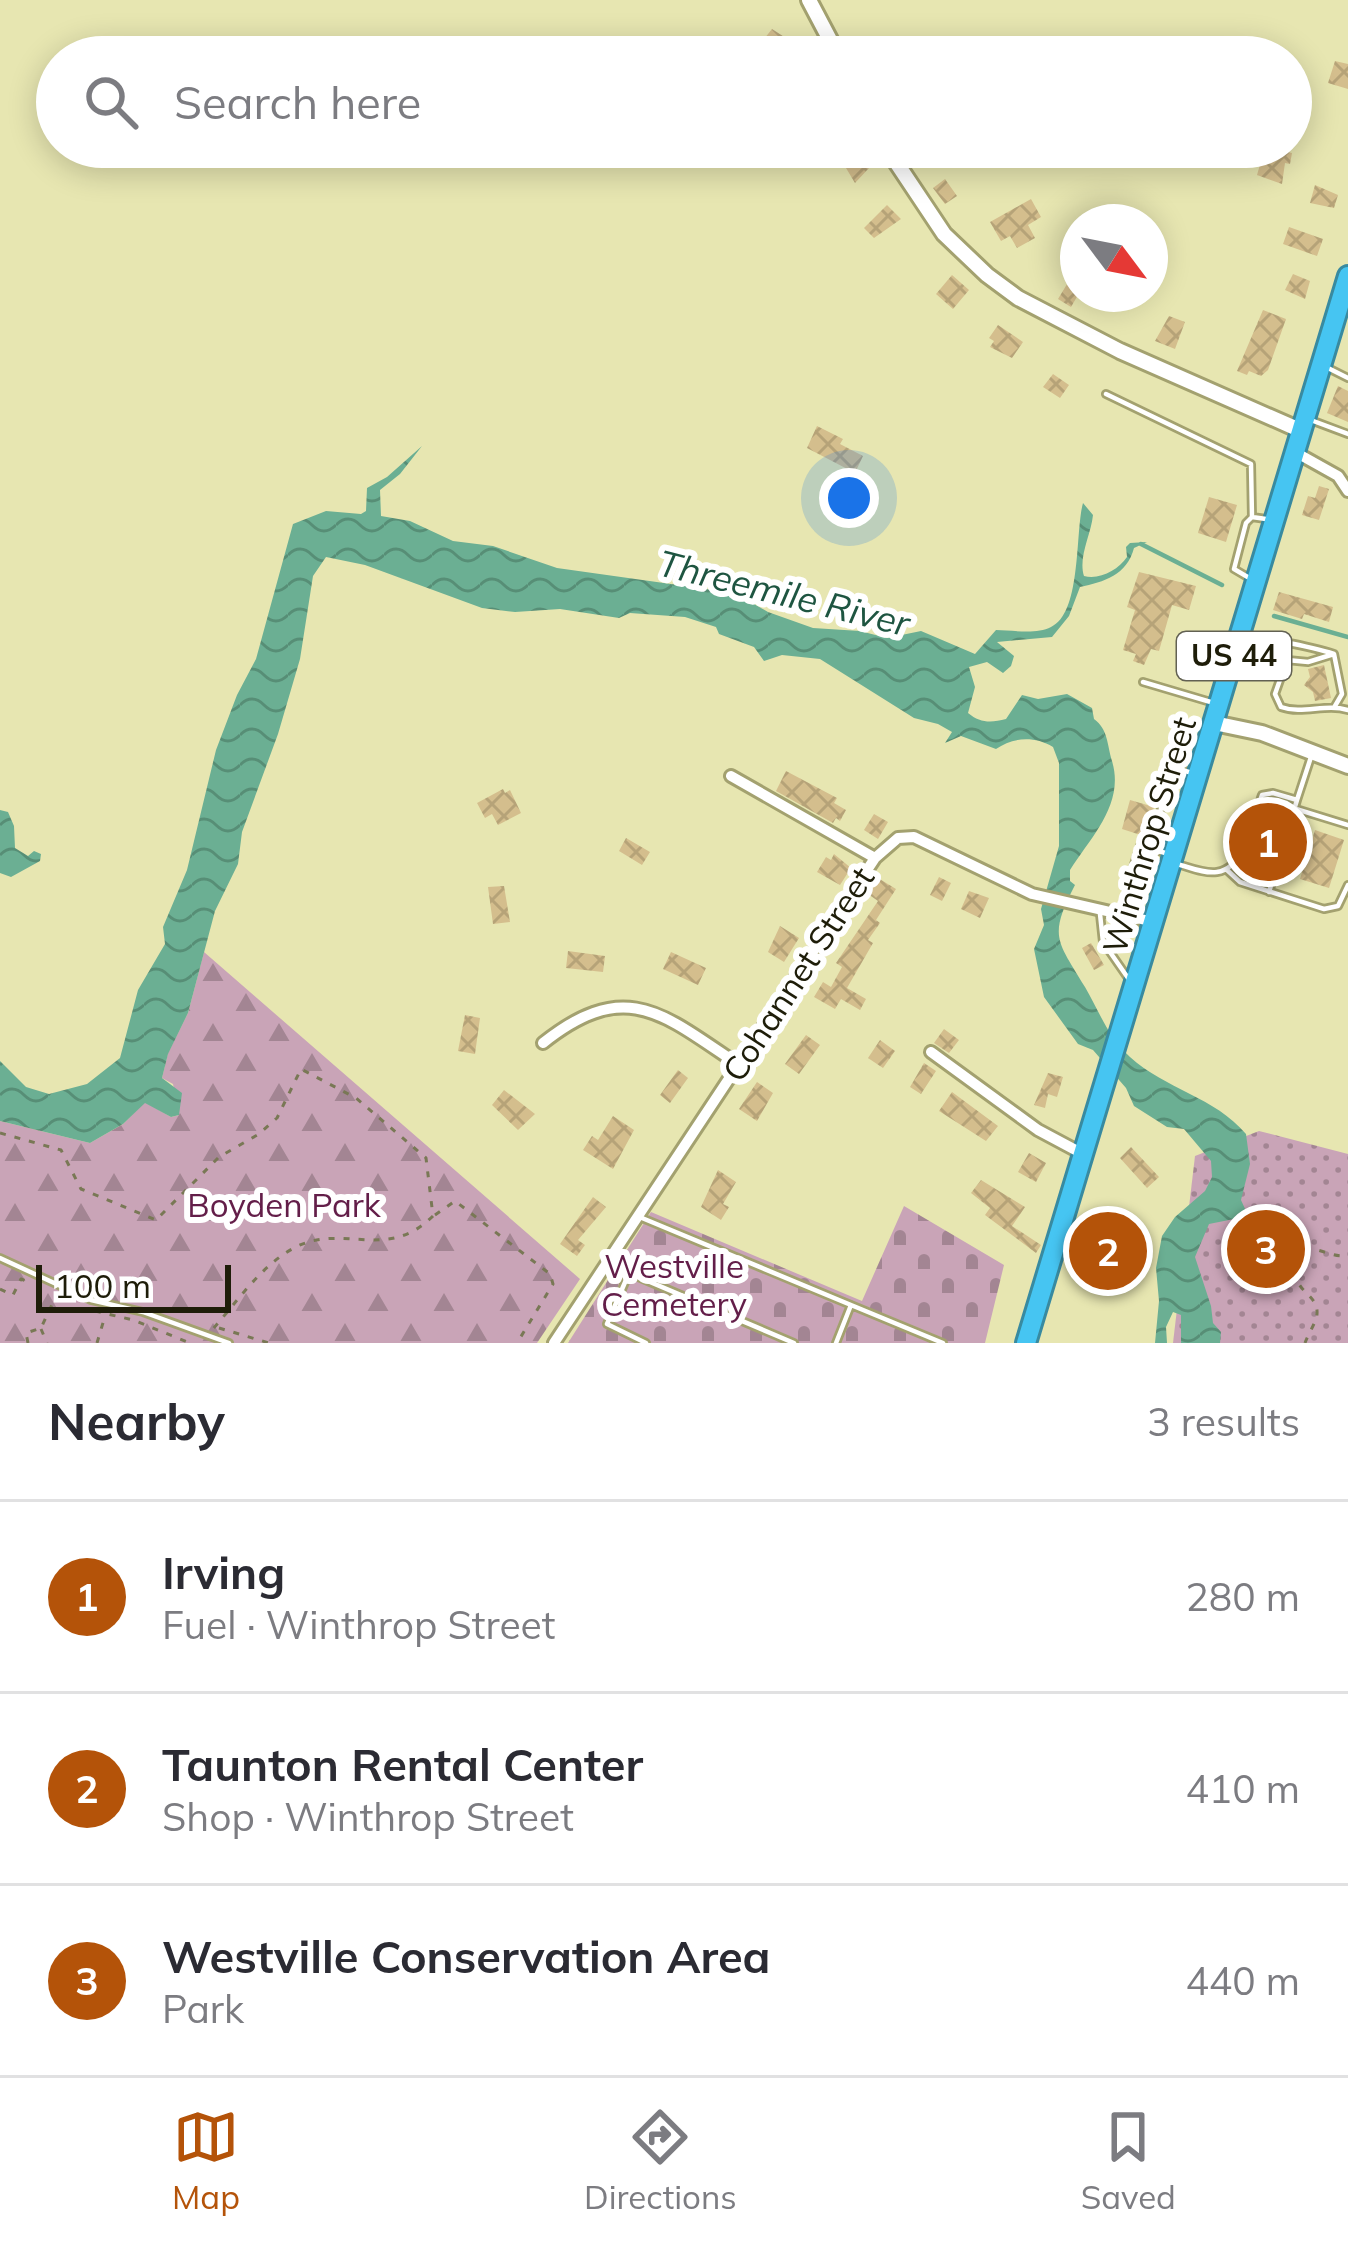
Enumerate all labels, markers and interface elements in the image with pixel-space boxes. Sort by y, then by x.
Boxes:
search box [36,36,1312,168]
icon: search [78,69,144,135]
text: Search here [174,74,421,130]
north arrow [1060,204,1168,312]
your location [819,468,879,528]
water label: Threemile River [654,540,916,646]
road number: US 44 [1177,632,1291,680]
street label: Winthrop Street [1093,712,1204,958]
pin: 1 [1229,797,1307,887]
street label: Cohannet Street [713,859,882,1089]
park label: Boyden Park [187,1184,382,1225]
pin: 3 [1227,1204,1305,1294]
pin: 2 [1069,1206,1147,1296]
park label: Westville Cemetery [601,1245,748,1324]
scale bar [36,1259,231,1312]
text: 100 m [54,1265,151,1306]
text: Nearby [48,1389,225,1453]
text: 3 results [1147,1397,1300,1446]
text: Irving [162,1544,285,1600]
text: 1 [75,1572,99,1621]
text: 280 m [1185,1572,1300,1621]
text: Fuel · Winthrop Street [162,1600,555,1649]
text: Taunton Rental Center [162,1736,643,1792]
text: 2 [75,1764,99,1813]
text: 410 m [1185,1764,1300,1813]
text: Shop · Winthrop Street [162,1792,574,1841]
text: Westville Conservation Area [162,1928,770,1984]
text: 3 [75,1956,99,2005]
text: 440 m [1185,1956,1300,2005]
text: Park [162,1984,244,2033]
tab: Map [172,2104,240,2217]
tab: Directions [584,2104,737,2217]
tab: Saved [1081,2104,1176,2217]

